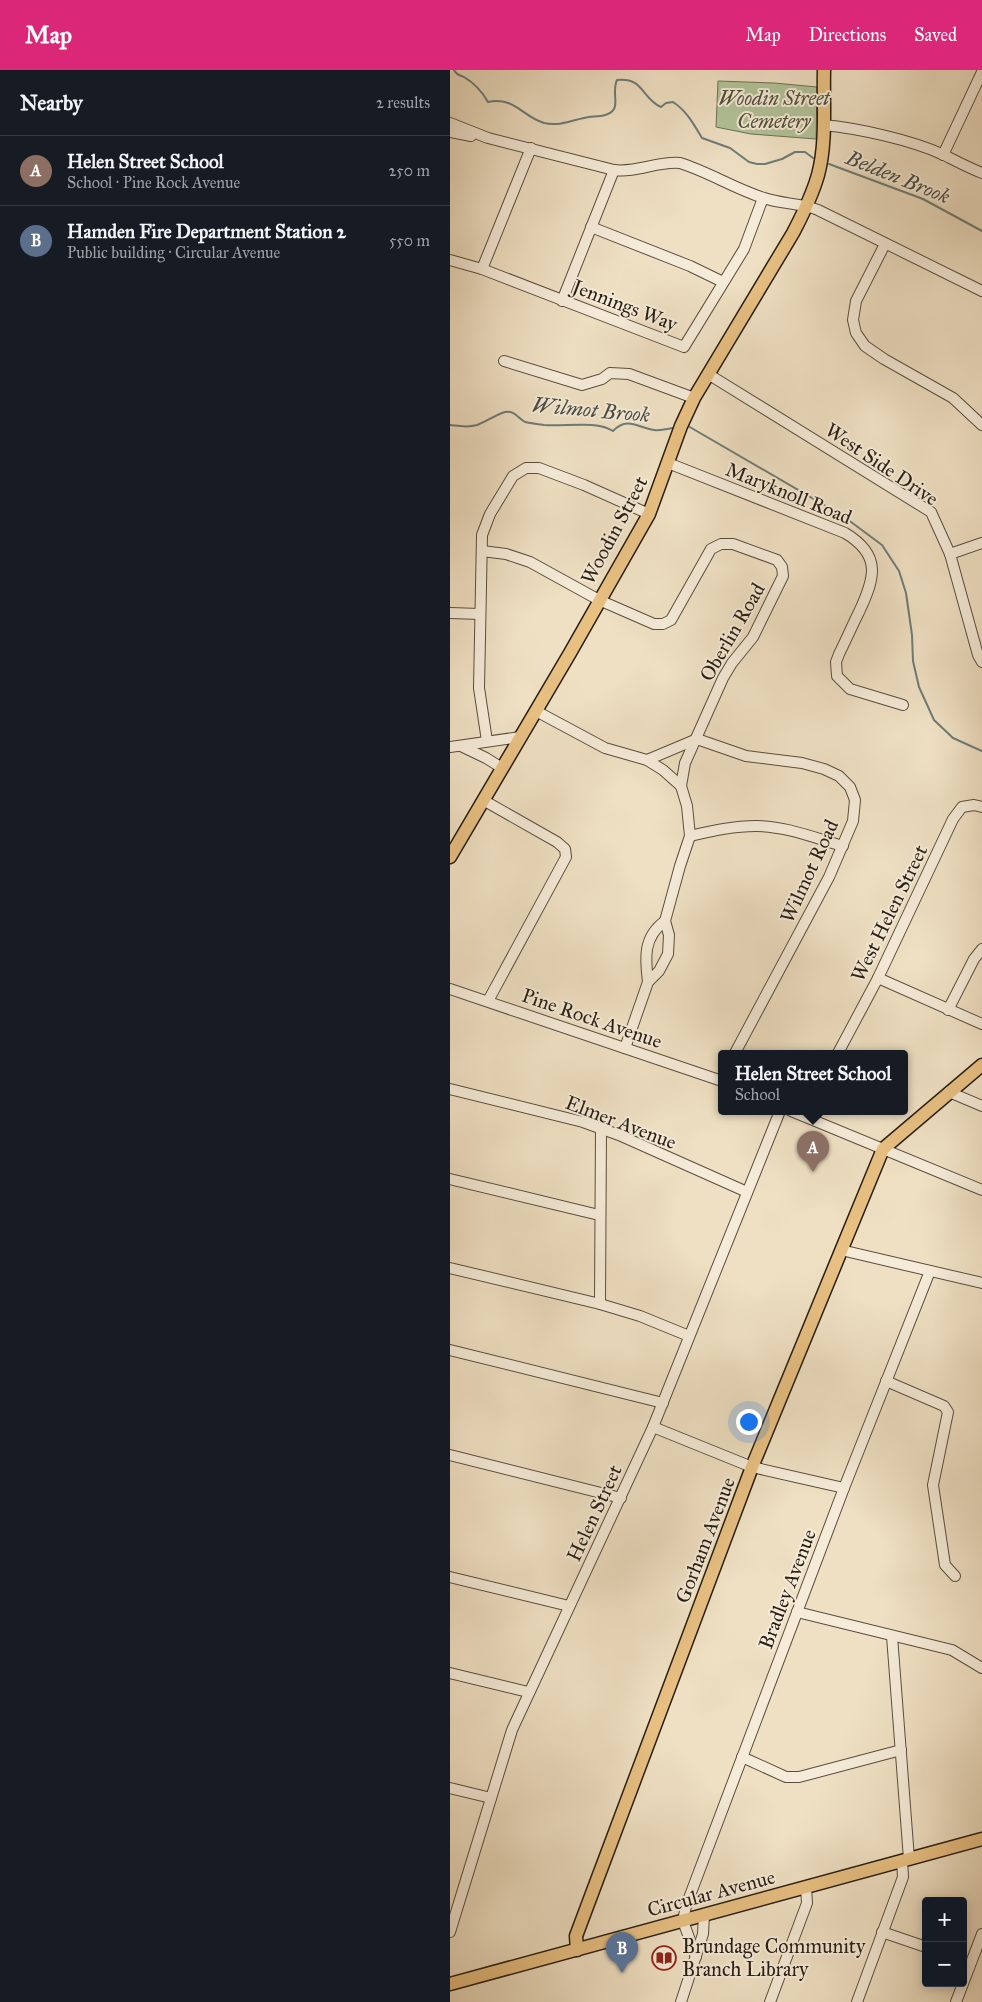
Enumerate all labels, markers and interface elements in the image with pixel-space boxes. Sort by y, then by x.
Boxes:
text: Map [25,20,72,50]
text: Map [745,24,781,46]
text: Directions [809,24,886,46]
text: Saved [914,24,957,46]
park label: Woodin Street Cemetery [718,86,831,133]
text: Nearby [20,90,83,116]
text: 2 results [376,93,430,112]
water label: Belden Brook [841,144,954,210]
text: Helen Street School [67,150,224,173]
text: A [31,161,41,180]
text: 250 m [389,161,430,180]
text: School · Pine Rock Avenue [67,173,240,192]
text: Hamden Fire Department Station 2 [67,220,346,243]
text: B [31,231,41,250]
text: 550 m [389,231,430,250]
text: Public building · Circular Avenue [67,243,280,262]
street label: Jennings Way [567,273,681,337]
water label: Wilmot Brook [531,392,652,428]
street label: West Side Drive [821,417,943,511]
street label: Maryknoll Road [722,457,856,529]
street label: Woodin Street [575,472,653,588]
street label: Oberlin Road [694,579,770,685]
street label: Wilmot Road [775,816,843,926]
street label: West Helen Street [846,841,932,985]
street label: Pine Rock Avenue [519,983,665,1053]
popup [718,1050,908,1115]
text: Helen Street School [735,1062,891,1085]
text: School [735,1085,780,1104]
street label: Elmer Avenue [562,1090,680,1154]
pin: A [797,1131,829,1172]
your location [736,1409,762,1435]
street label: Helen Street [561,1461,627,1565]
street label: Gorham Avenue [670,1474,740,1606]
street label: Bradley Avenue [753,1526,821,1652]
street label: Circular Avenue [644,1864,778,1922]
map controls [922,1897,967,1987]
button: + [922,1897,967,1942]
pin: B [606,1932,638,1973]
place label: Brundage Community Branch Library [682,1934,866,1981]
button: − [922,1942,967,1987]
library icon: Brundage Community Branch Library [651,1945,677,1971]

